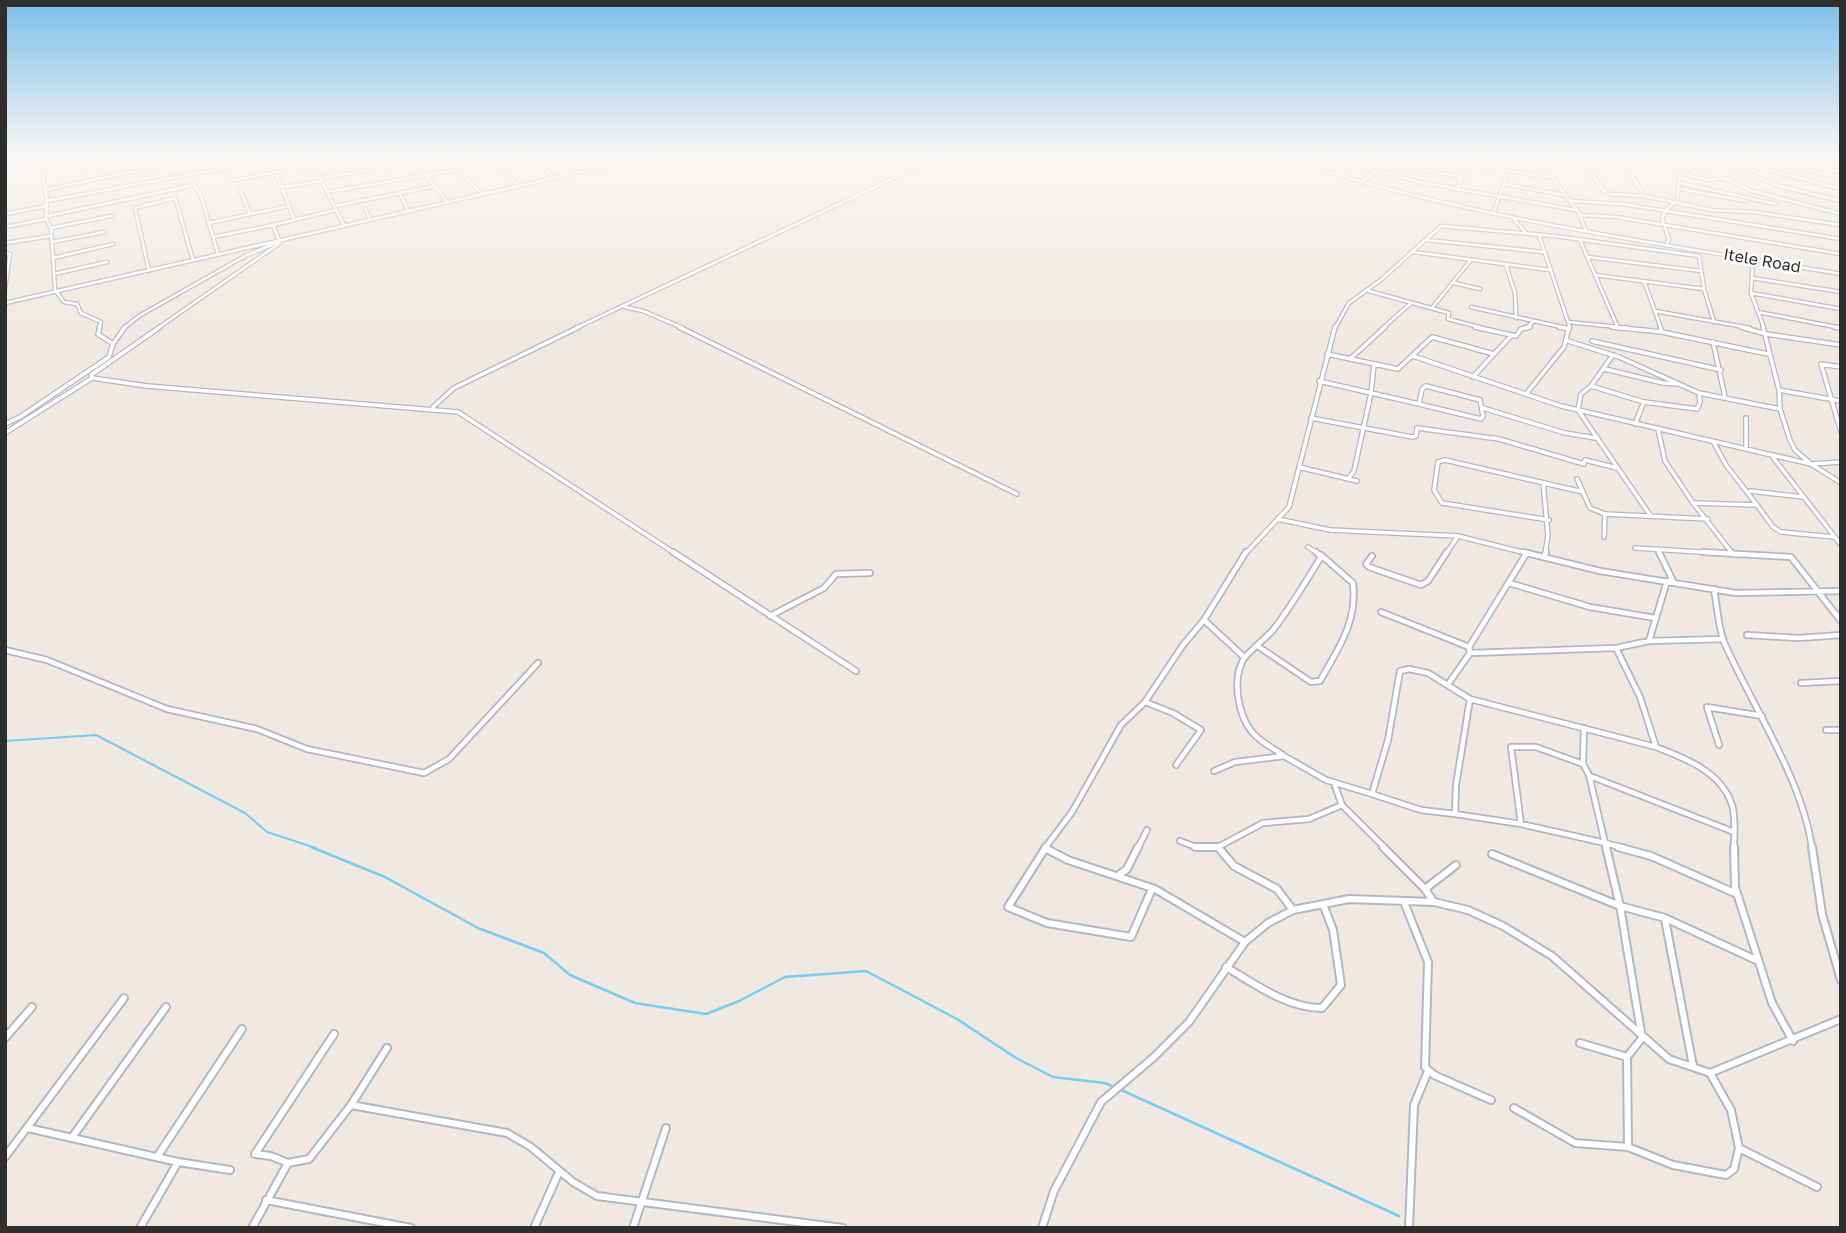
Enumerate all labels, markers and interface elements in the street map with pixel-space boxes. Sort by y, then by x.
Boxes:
street label: Itele Road [1722,245,1802,277]

